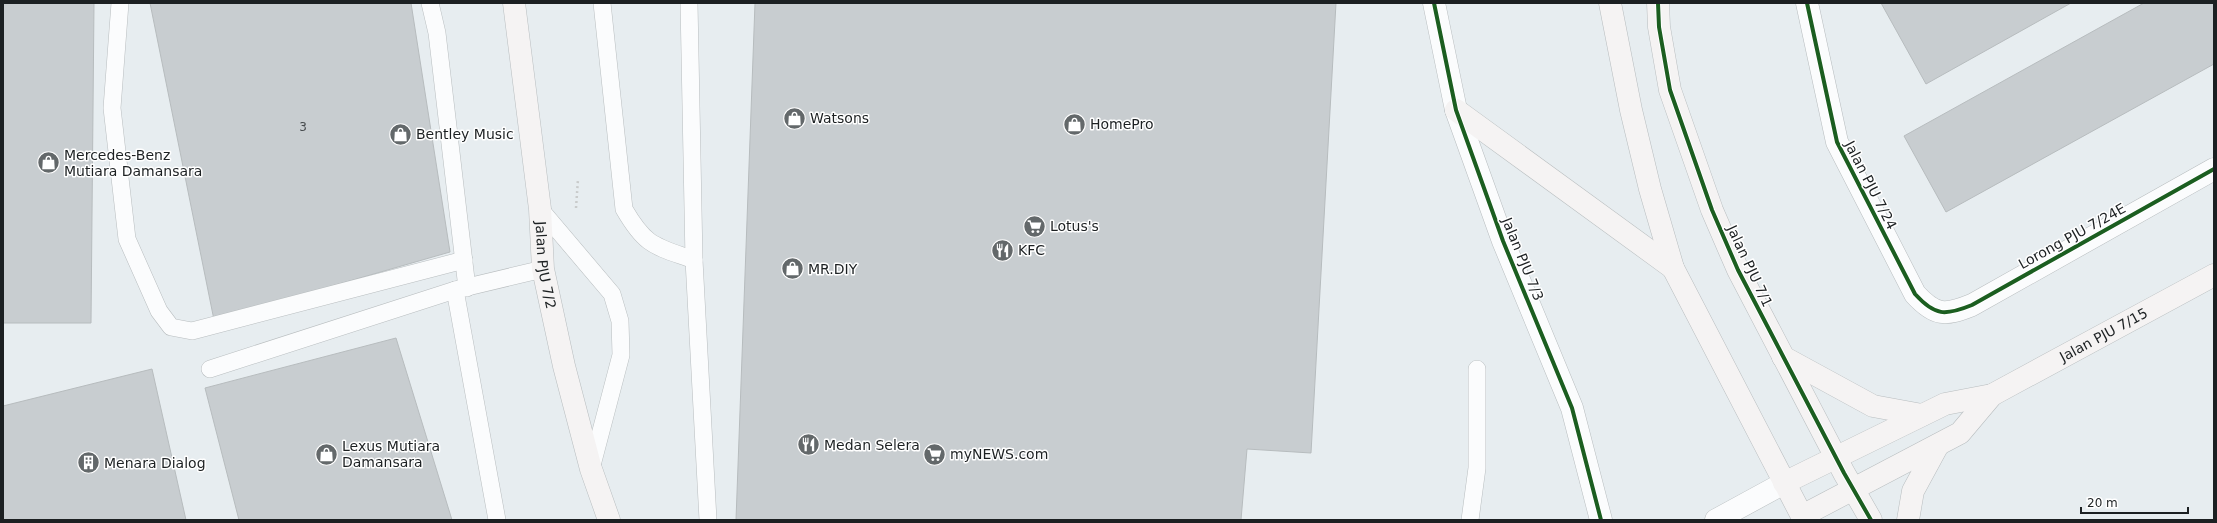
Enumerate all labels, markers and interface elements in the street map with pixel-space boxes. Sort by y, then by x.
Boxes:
shop icon: Watsons [781,105,807,131]
place label: Watsons [810,110,869,126]
shop icon: HomePro [1062,111,1088,137]
place label: HomePro [1090,116,1154,132]
house number: 3 [299,120,307,134]
shop icon: Bentley Music [388,121,414,147]
place label: Bentley Music [416,126,514,142]
street label: Jalan PJU 7/24 [1841,137,1900,232]
place label: Mercedes-Benz Mutiara Damansara [64,147,202,179]
shop icon: Mercedes-Benz Mutiara Damansara [35,150,61,176]
street label: Lorong PJU 7/24E [2016,200,2128,272]
supermarket icon: Lotus's [1022,213,1048,239]
street label: Jalan PJU 7/3 [1499,214,1547,303]
place label: Lotus's [1050,218,1099,234]
street label: Jalan PJU 7/2 [533,220,559,310]
street label: Jalan PJU 7/1 [1724,222,1776,309]
restaurant icon: KFC [989,237,1015,263]
place label: KFC [1018,242,1045,258]
shop icon: MR.DIY [780,256,806,282]
place label: MR.DIY [808,261,858,277]
street label: Jalan PJU 7/15 [2056,305,2150,365]
restaurant icon: Medan Selera [796,432,822,458]
place label: Medan Selera [824,437,920,453]
place label: Lexus Mutiara Damansara [342,438,440,470]
shop icon: Lexus Mutiara Damansara [314,441,340,467]
supermarket icon: myNEWS.com [922,441,948,467]
place label: myNEWS.com [950,446,1048,462]
building icon: Menara Dialog [75,450,101,476]
place label: Menara Dialog [104,455,206,471]
scale bar [2081,489,2188,515]
text: 20 m [2087,496,2118,510]

